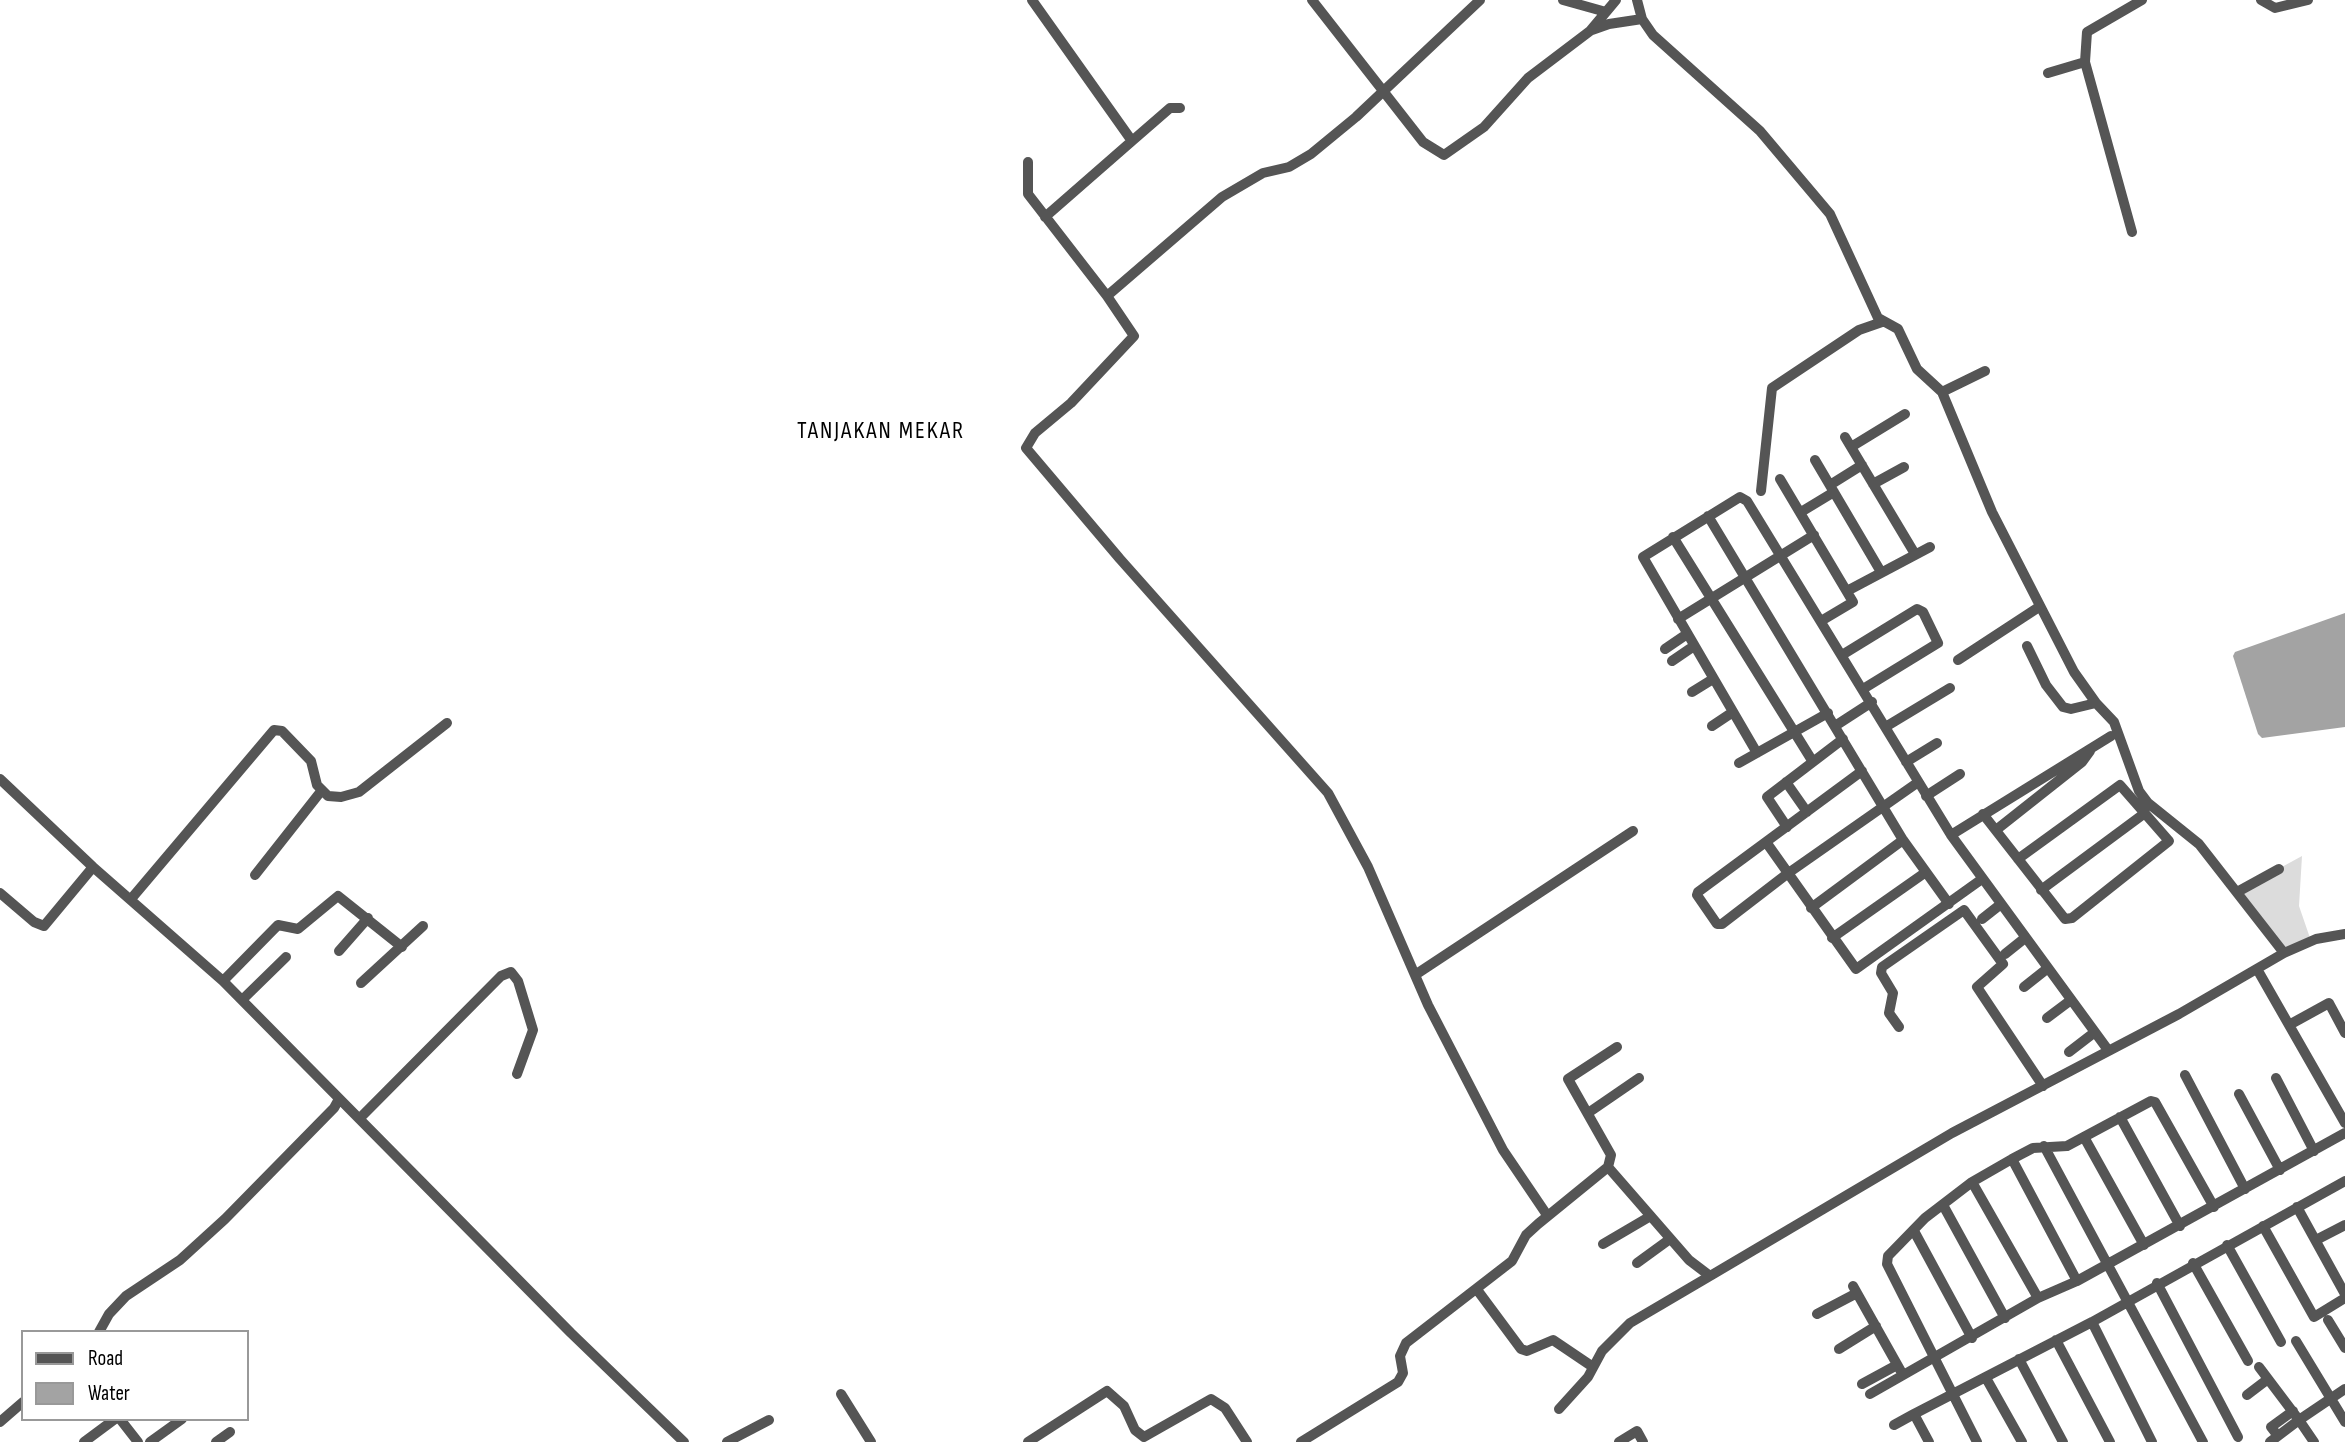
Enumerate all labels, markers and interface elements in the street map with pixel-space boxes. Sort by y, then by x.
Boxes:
district label: TANJAKAN MEKAR [799,418,963,446]
legend [21,1330,248,1421]
text: Road [88,1346,123,1371]
text: Water [88,1381,130,1406]

